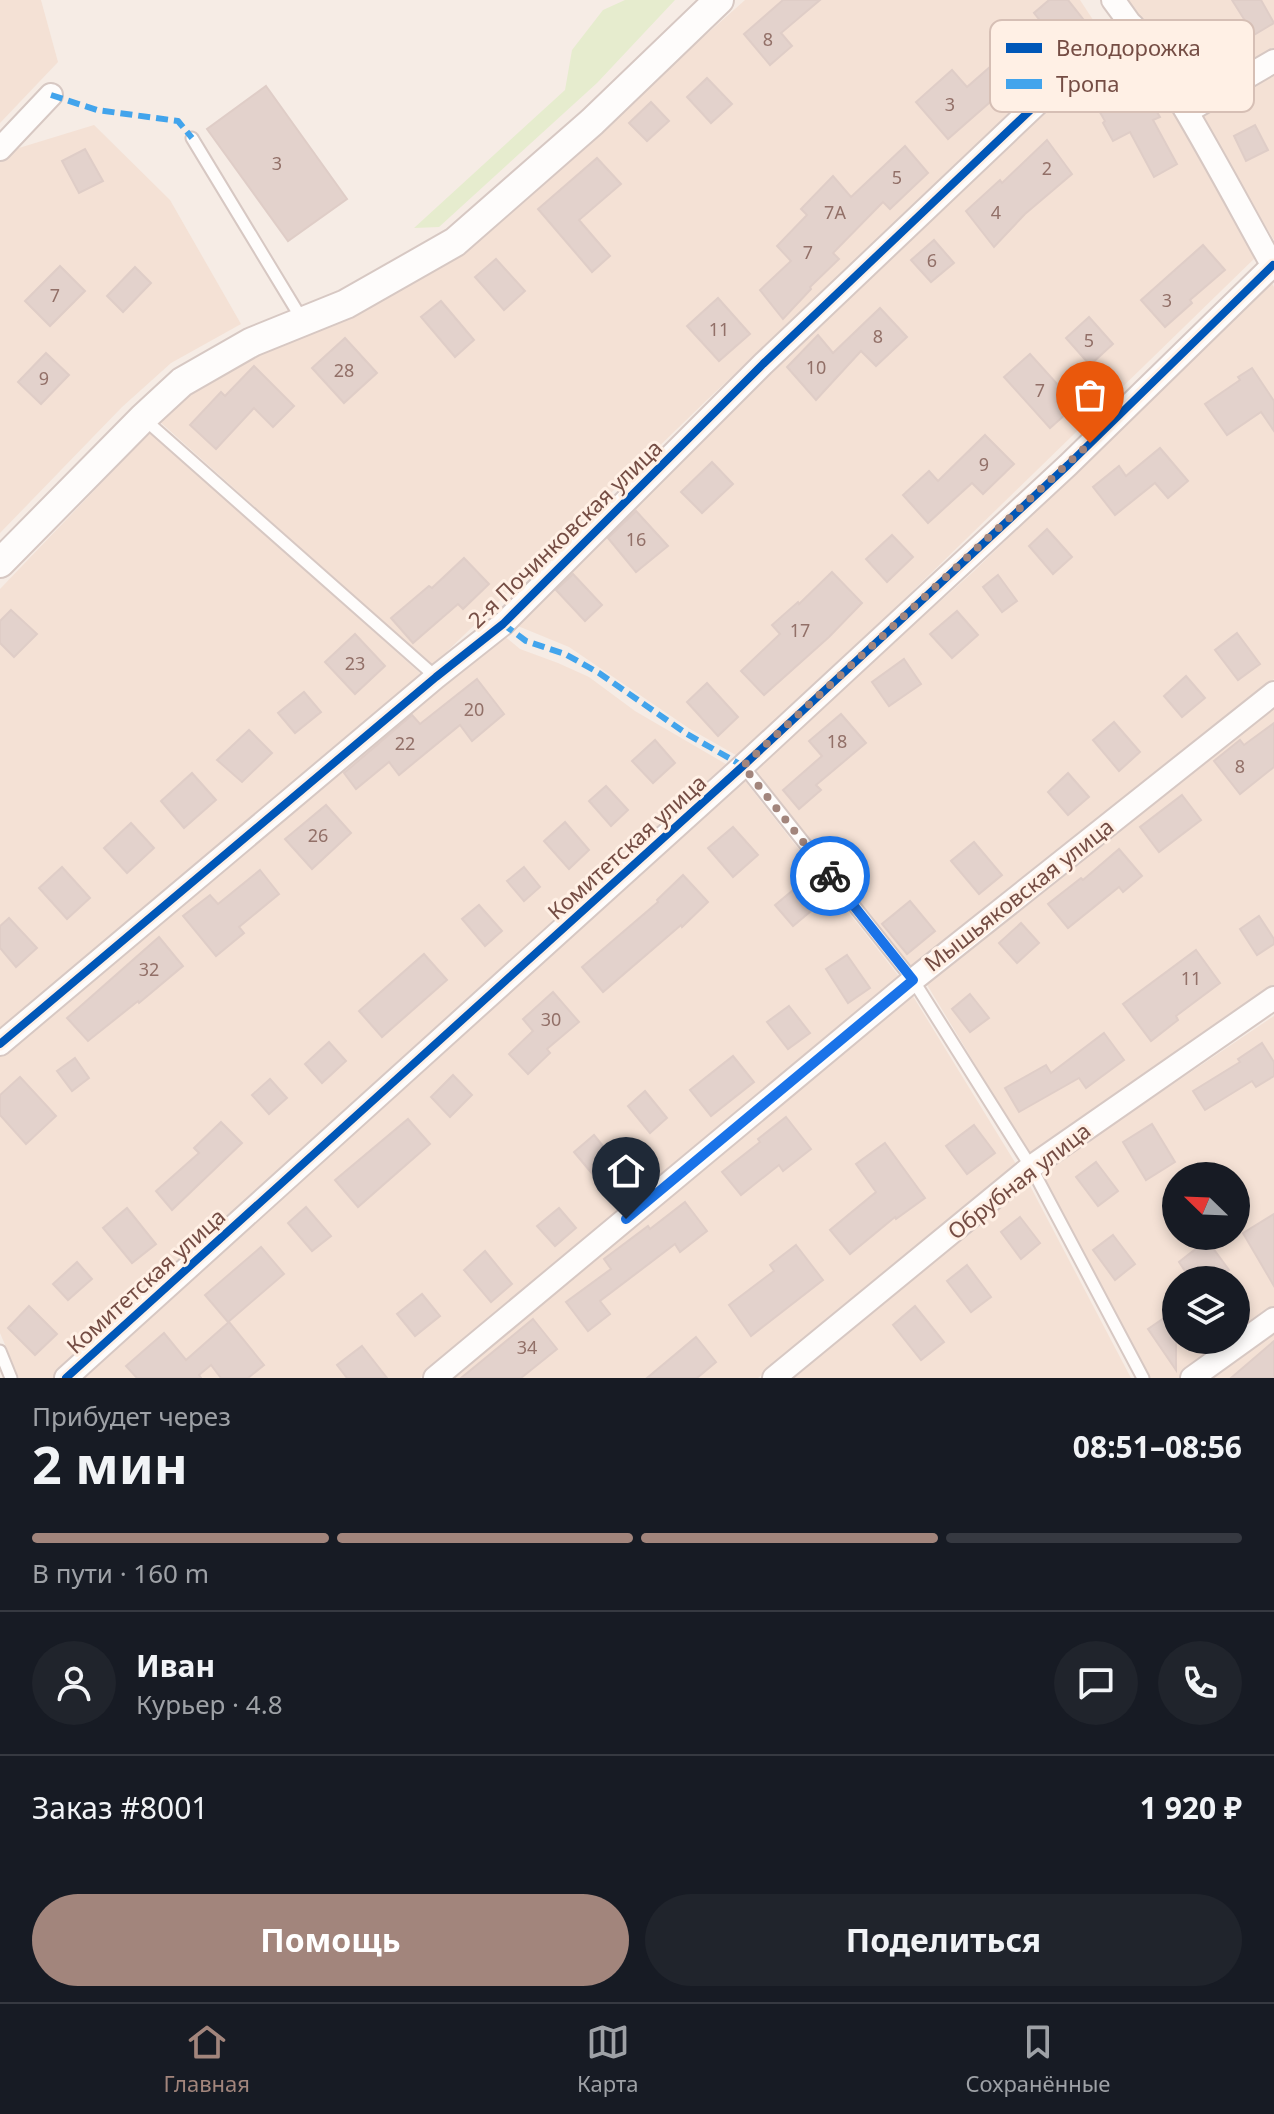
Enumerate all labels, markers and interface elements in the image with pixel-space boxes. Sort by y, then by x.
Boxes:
legend [990,20,1254,112]
house number: 8 [763,27,773,51]
text: Велодорожка [1056,32,1201,62]
text: Тропа [1056,68,1120,98]
house number: 3 [945,92,955,116]
house number: 3 [272,151,282,175]
house number: 2 [1042,156,1052,180]
house number: 5 [892,165,902,189]
house number: 7А [824,200,846,224]
house number: 4 [991,200,1001,224]
house number: 7 [803,240,813,264]
house number: 6 [927,248,937,272]
house number: 7 [50,283,60,307]
house number: 3 [1162,288,1172,312]
house number: 11 [709,317,729,341]
house number: 8 [873,324,883,348]
house number: 5 [1084,328,1094,352]
house number: 10 [806,355,826,379]
house number: 28 [334,358,354,382]
pin [1056,361,1124,443]
house number: 9 [39,366,49,390]
icon: bag [1068,373,1112,417]
house number: 7 [1035,378,1045,402]
street label: 2-я Починковская улица [461,433,668,634]
house number: 9 [979,452,989,476]
house number: 16 [626,527,646,551]
house number: 17 [790,618,810,642]
house number: 23 [345,651,365,675]
house number: 20 [464,697,484,721]
house number: 18 [827,729,847,753]
house number: 22 [395,731,415,755]
house number: 8 [1235,754,1245,778]
street label: Комитетская улица [541,767,712,926]
street label: Мышьяковская улица [918,811,1119,978]
house number: 26 [308,823,328,847]
courier [790,836,870,916]
icon: bike [808,854,852,898]
house number: 32 [139,957,159,981]
house number: 11 [1181,966,1201,990]
house number: 30 [541,1007,561,1031]
street label: Обрубная улица [941,1115,1096,1245]
pin [592,1137,660,1219]
icon: home [604,1149,648,1193]
north arrow [1162,1162,1250,1250]
map controls [1162,1162,1250,1354]
street label: Комитетская улица [60,1201,231,1360]
button: layers [1162,1266,1250,1354]
house number: 34 [517,1335,537,1359]
text: Прибудет через [32,1398,231,1434]
text: 08:51–08:56 [1073,1426,1242,1467]
text: 2 мин [32,1428,188,1499]
text: В пути · 160 m [32,1555,209,1591]
button: person [32,1641,116,1725]
button: chat [1054,1641,1138,1725]
button: phone [1158,1641,1242,1725]
text: Иван [136,1645,215,1686]
text: Курьер · 4.8 [136,1686,283,1722]
text: Заказ #8001 [32,1787,208,1828]
text: 1 920 ₽ [1140,1787,1242,1828]
button: Помощь [32,1894,629,1986]
button: Поделиться [645,1894,1242,1986]
tab: Главная [164,2020,250,2098]
tab: Карта [577,2020,638,2098]
tab: Сохранённые [965,2020,1110,2098]

